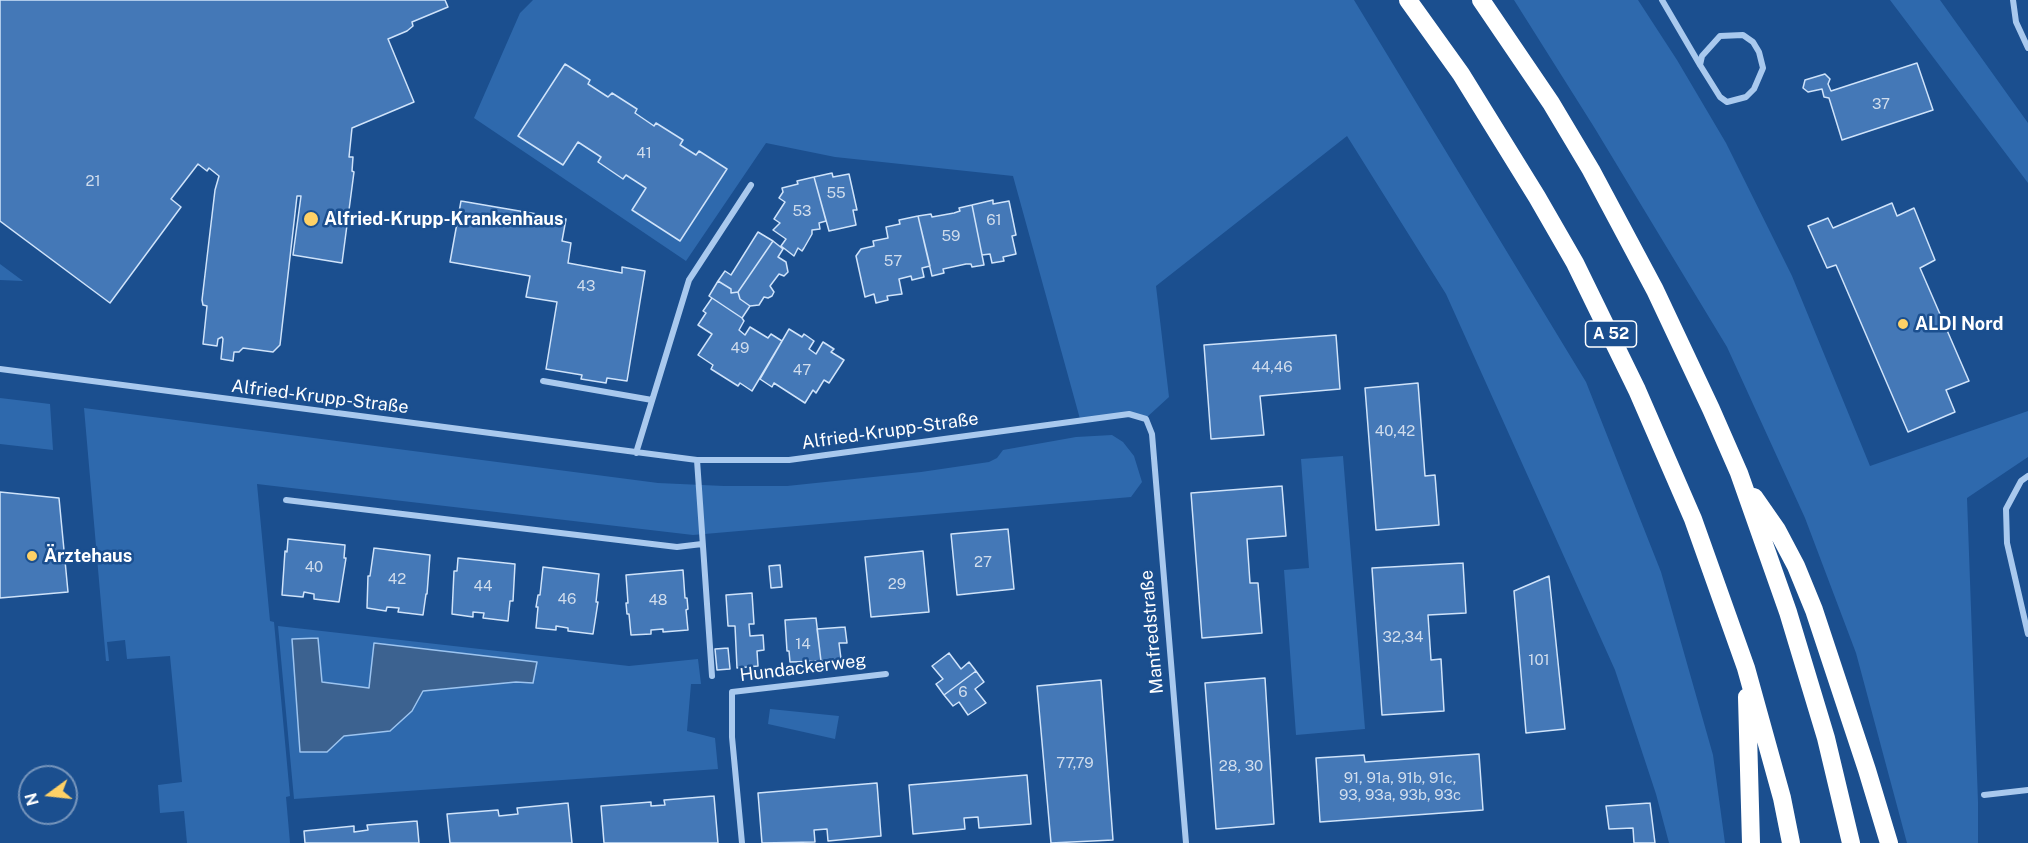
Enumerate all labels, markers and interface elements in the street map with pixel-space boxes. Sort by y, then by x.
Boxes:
house number: 37 [1872,95,1890,113]
house number: 41 [636,144,652,162]
house number: 21 [85,172,101,190]
house number: 55 [826,184,846,202]
house number: 53 [792,202,812,220]
place label: Alfried-Krupp-Krankenhaus [324,208,564,230]
marker: Alfried-Krupp-Krankenhaus [302,210,320,228]
house number: 61 [986,211,1002,229]
house number: 59 [942,227,960,245]
house number: 57 [884,252,902,270]
house number: 43 [577,277,595,295]
place label: ALDI Nord [1915,313,2004,335]
marker: ALDI Nord [1896,317,1910,331]
road number: A 52 [1586,321,1636,347]
house number: 49 [731,339,749,357]
house number: 44,46 [1251,358,1293,376]
house number: 47 [793,361,811,379]
street label: Alfried-Krupp-Straße [230,375,410,419]
street label: Alfried-Krupp-Straße [800,408,980,454]
house number: 40,42 [1375,422,1415,440]
place label: Ärztehaus [44,545,132,567]
marker: Ärztehaus [25,549,39,563]
house number: 27 [974,553,992,571]
house number: 40 [305,558,323,576]
street label: Manfredstraße [1136,569,1168,695]
house number: 42 [388,570,406,588]
house number: 29 [888,575,906,593]
house number: 44 [474,577,492,595]
house number: 46 [558,590,576,608]
house number: 48 [648,591,668,609]
house number: 32,34 [1383,628,1423,646]
house number: 14 [795,635,811,653]
street label: Hundackerweg [738,650,868,686]
house number: 101 [1528,651,1550,669]
house number: 6 [958,683,968,701]
house number: 77,79 [1056,754,1094,772]
house number: 28, 30 [1219,757,1263,775]
north arrow [18,765,78,825]
house number: 91, 91a, 91b, 91c, 93, 93a, 93b, 93c [1339,769,1461,804]
text: N [21,791,43,808]

